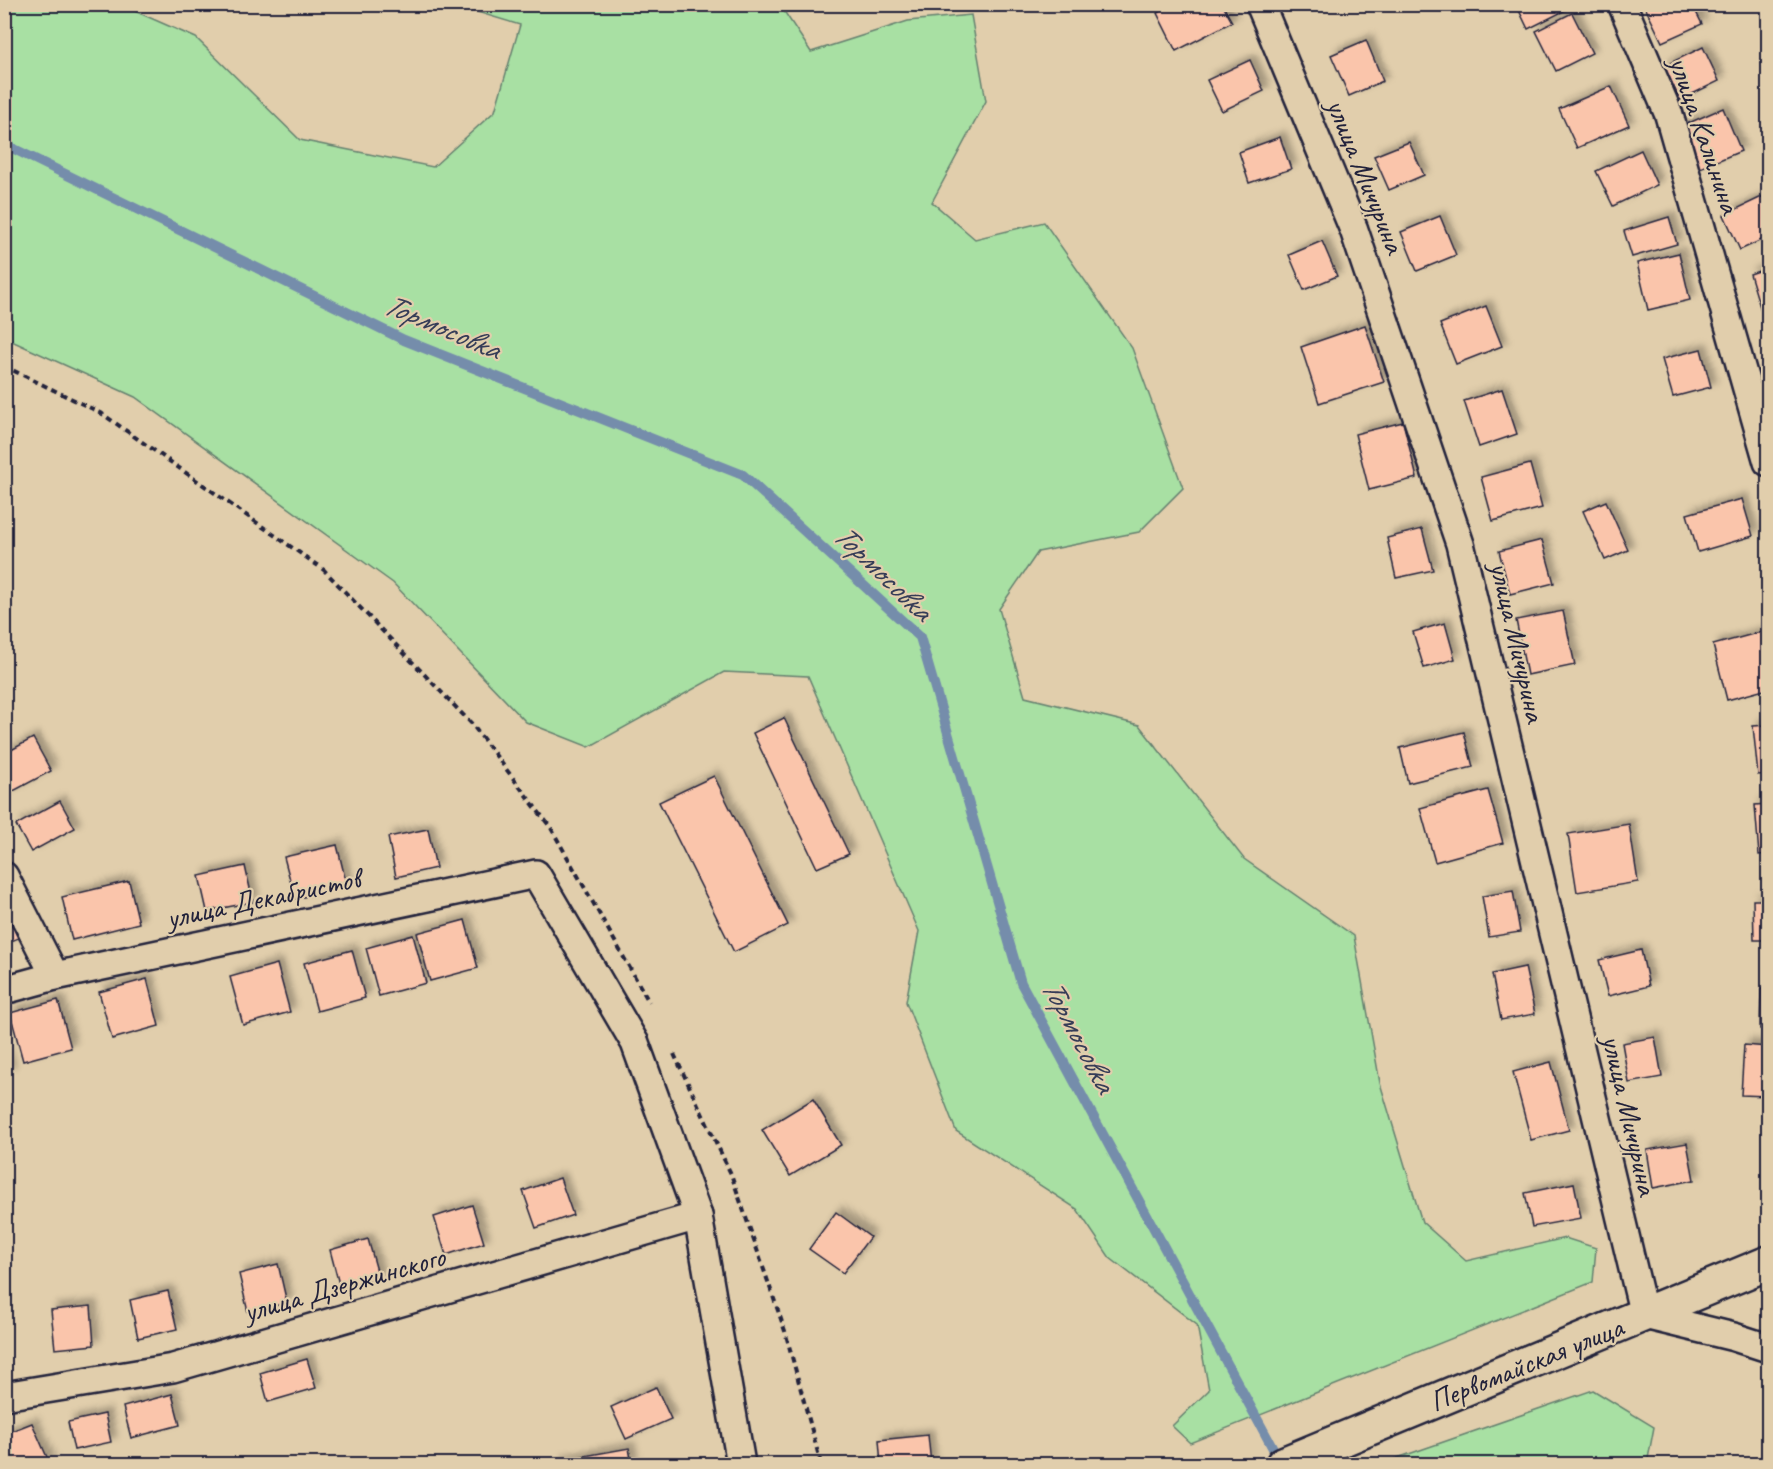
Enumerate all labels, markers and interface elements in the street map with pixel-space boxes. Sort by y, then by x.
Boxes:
street label: улица Калинина [1660,49,1750,220]
street label: улица Мичурина [1317,91,1415,260]
water label: Тормосовка [377,283,509,370]
water label: Тормосовка [825,515,944,632]
street label: улица Мичурина [1481,556,1555,728]
street label: улица Декабристов [161,858,368,937]
water label: Тормосовка [1032,971,1127,1102]
street label: улица Мичурина [1593,1029,1667,1201]
street label: улица Дзержинского [237,1237,450,1331]
street label: Первомайская улица [1424,1307,1630,1420]

